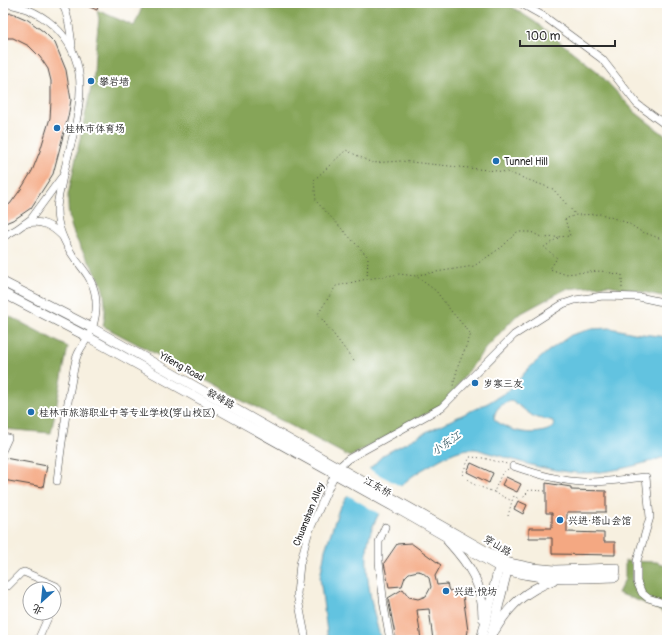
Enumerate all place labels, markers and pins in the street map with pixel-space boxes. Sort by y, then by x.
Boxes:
marker: 攀岩墙 [86,76,96,86]
place label: 攀岩墙 [99,76,129,88]
marker: 桂林市体育场 [52,123,62,133]
place label: 桂林市体育场 [65,123,125,135]
marker: Tunnel Hill [491,156,501,166]
place label: Tunnel Hill [504,156,548,168]
marker: 岁寒三友 [470,378,480,388]
place label: 岁寒三友 [483,378,523,390]
marker: 桂林市旅游职业中等专业学校(穿山校区) [26,407,36,417]
place label: 桂林市旅游职业中等专业学校(穿山校区) [39,407,216,419]
marker: 兴进·塔山会馆 [555,515,565,525]
place label: 兴进·塔山会馆 [568,515,631,527]
marker: 兴进·悦坊 [441,586,451,596]
place label: 兴进·悦坊 [454,586,497,598]

